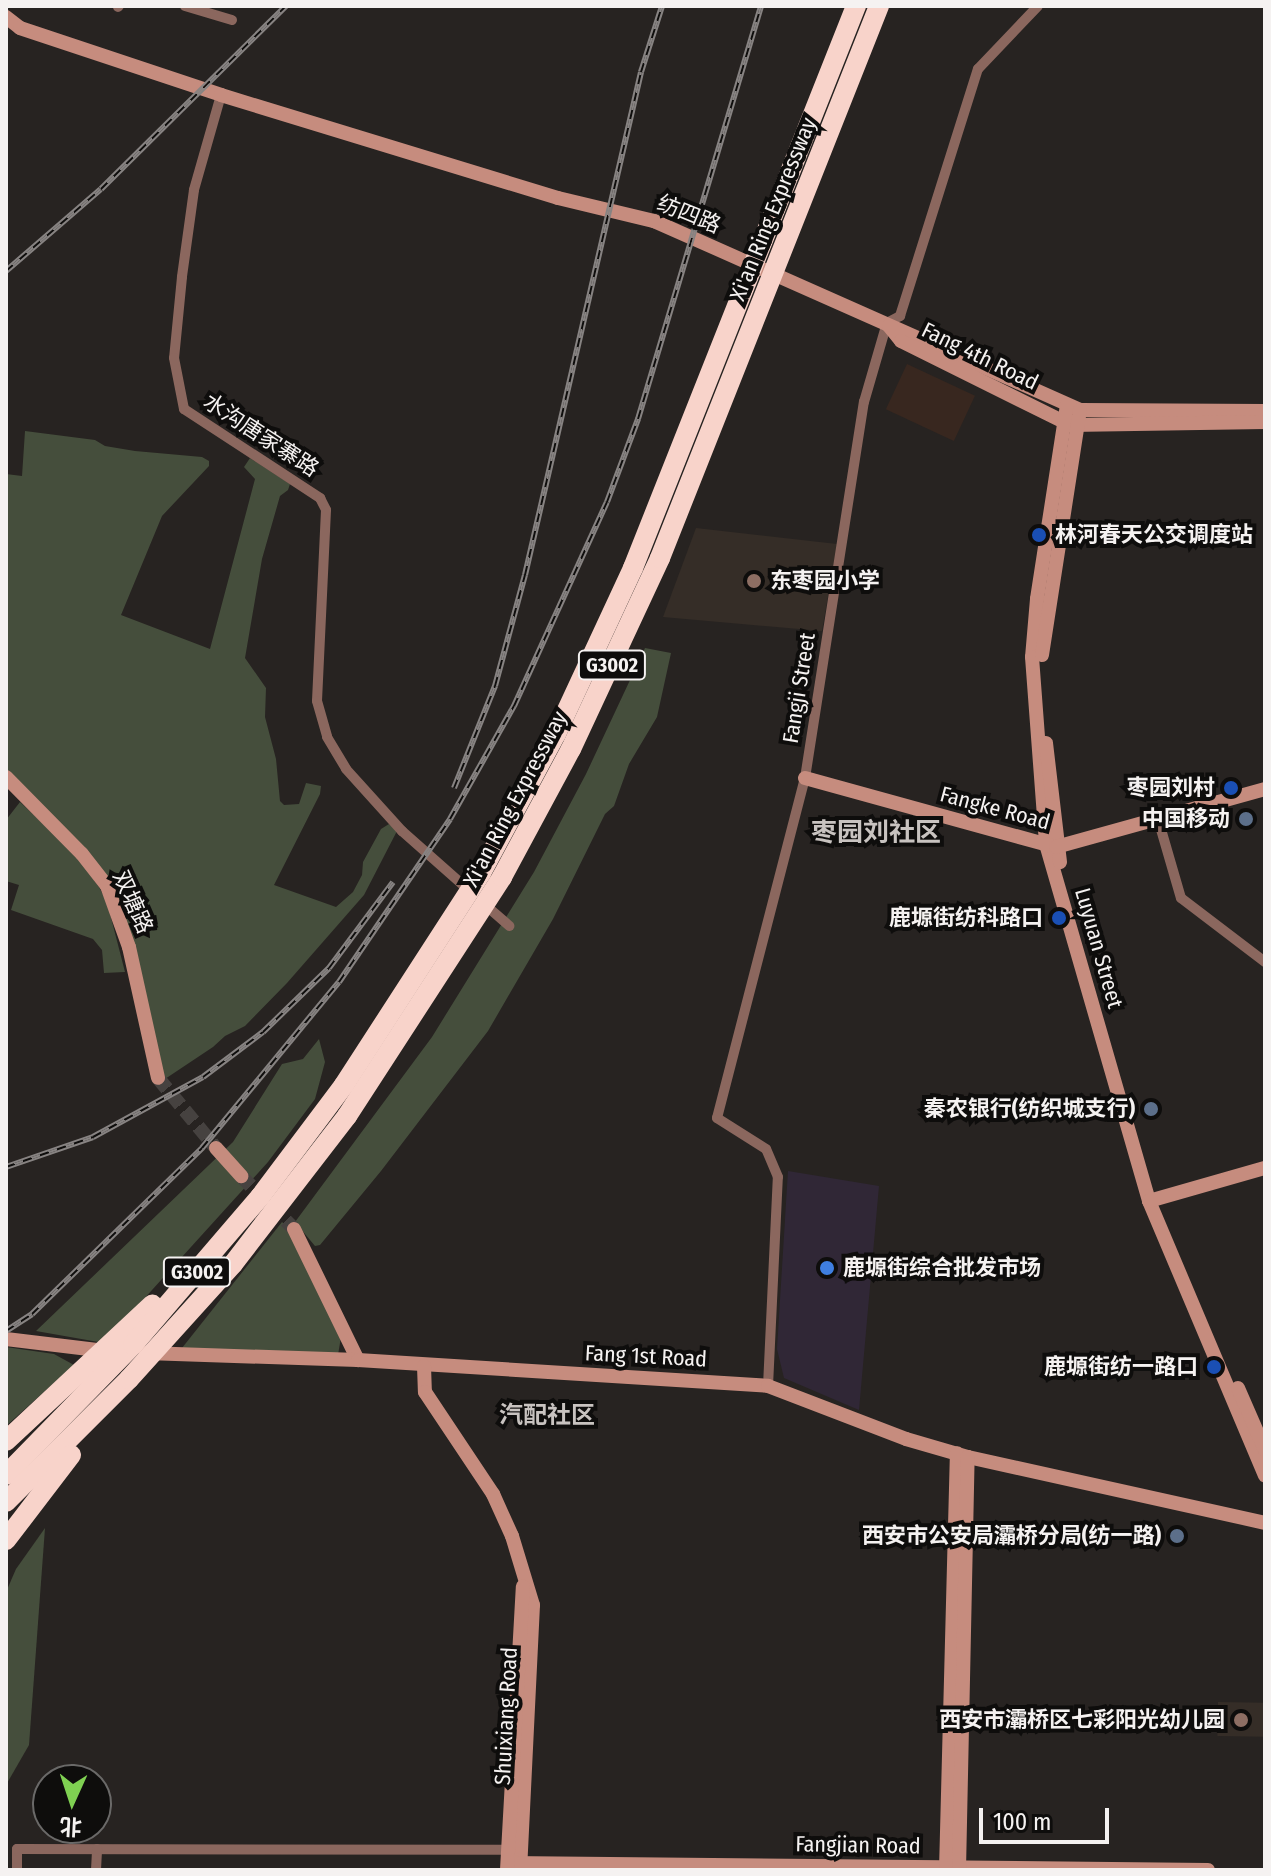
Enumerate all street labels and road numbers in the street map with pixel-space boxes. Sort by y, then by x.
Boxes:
street label: Xi'an Ring Expressway [724,114,822,304]
street label: 纺四路 [653,189,725,239]
street label: Fang 4th Road [917,316,1043,396]
street label: 水沟唐家寨路 [198,388,324,482]
street label: Fangji Street [777,631,821,745]
road number: G3002 [576,649,648,681]
street label: Xi'an Ring Expressway [458,707,572,891]
street label: Fangke Road [937,781,1053,835]
street label: 双塘路 [108,866,158,938]
street label: Luyuan Street [1069,885,1129,1011]
road number: G3002 [161,1256,233,1288]
street label: Fang 1st Road [584,1340,708,1372]
street label: Shuixiang Road [489,1646,523,1786]
street label: Fangjian Road [795,1831,921,1859]

